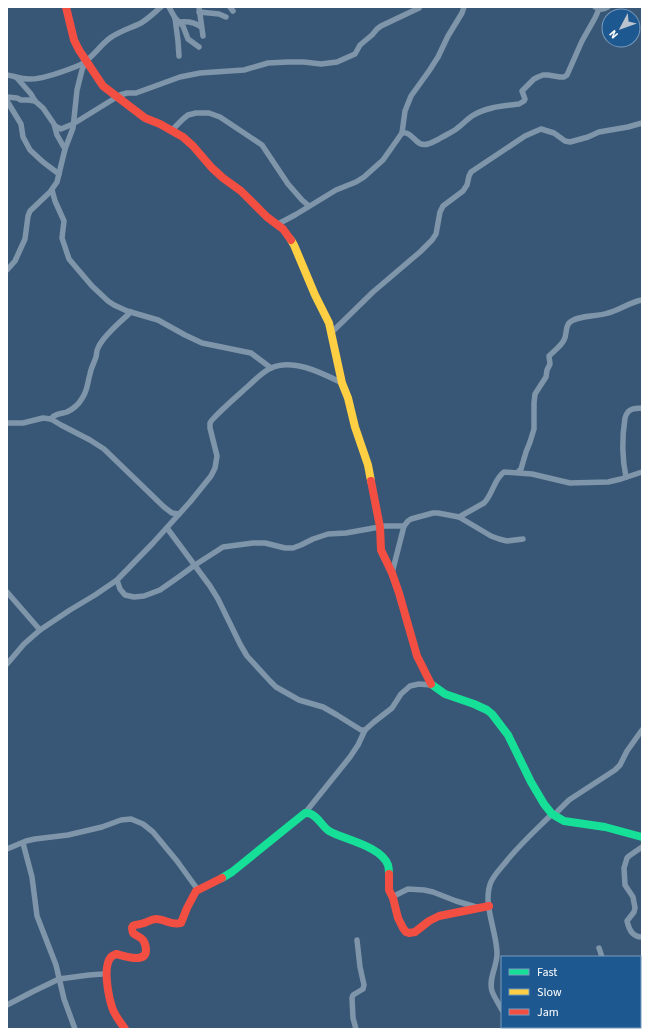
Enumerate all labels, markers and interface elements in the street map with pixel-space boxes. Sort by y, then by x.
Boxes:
north arrow [601,8,641,48]
text: N [606,27,622,42]
legend [501,956,641,1028]
text: Fast [537,964,557,981]
text: Slow [537,984,562,1001]
text: Jam [537,1004,559,1021]

